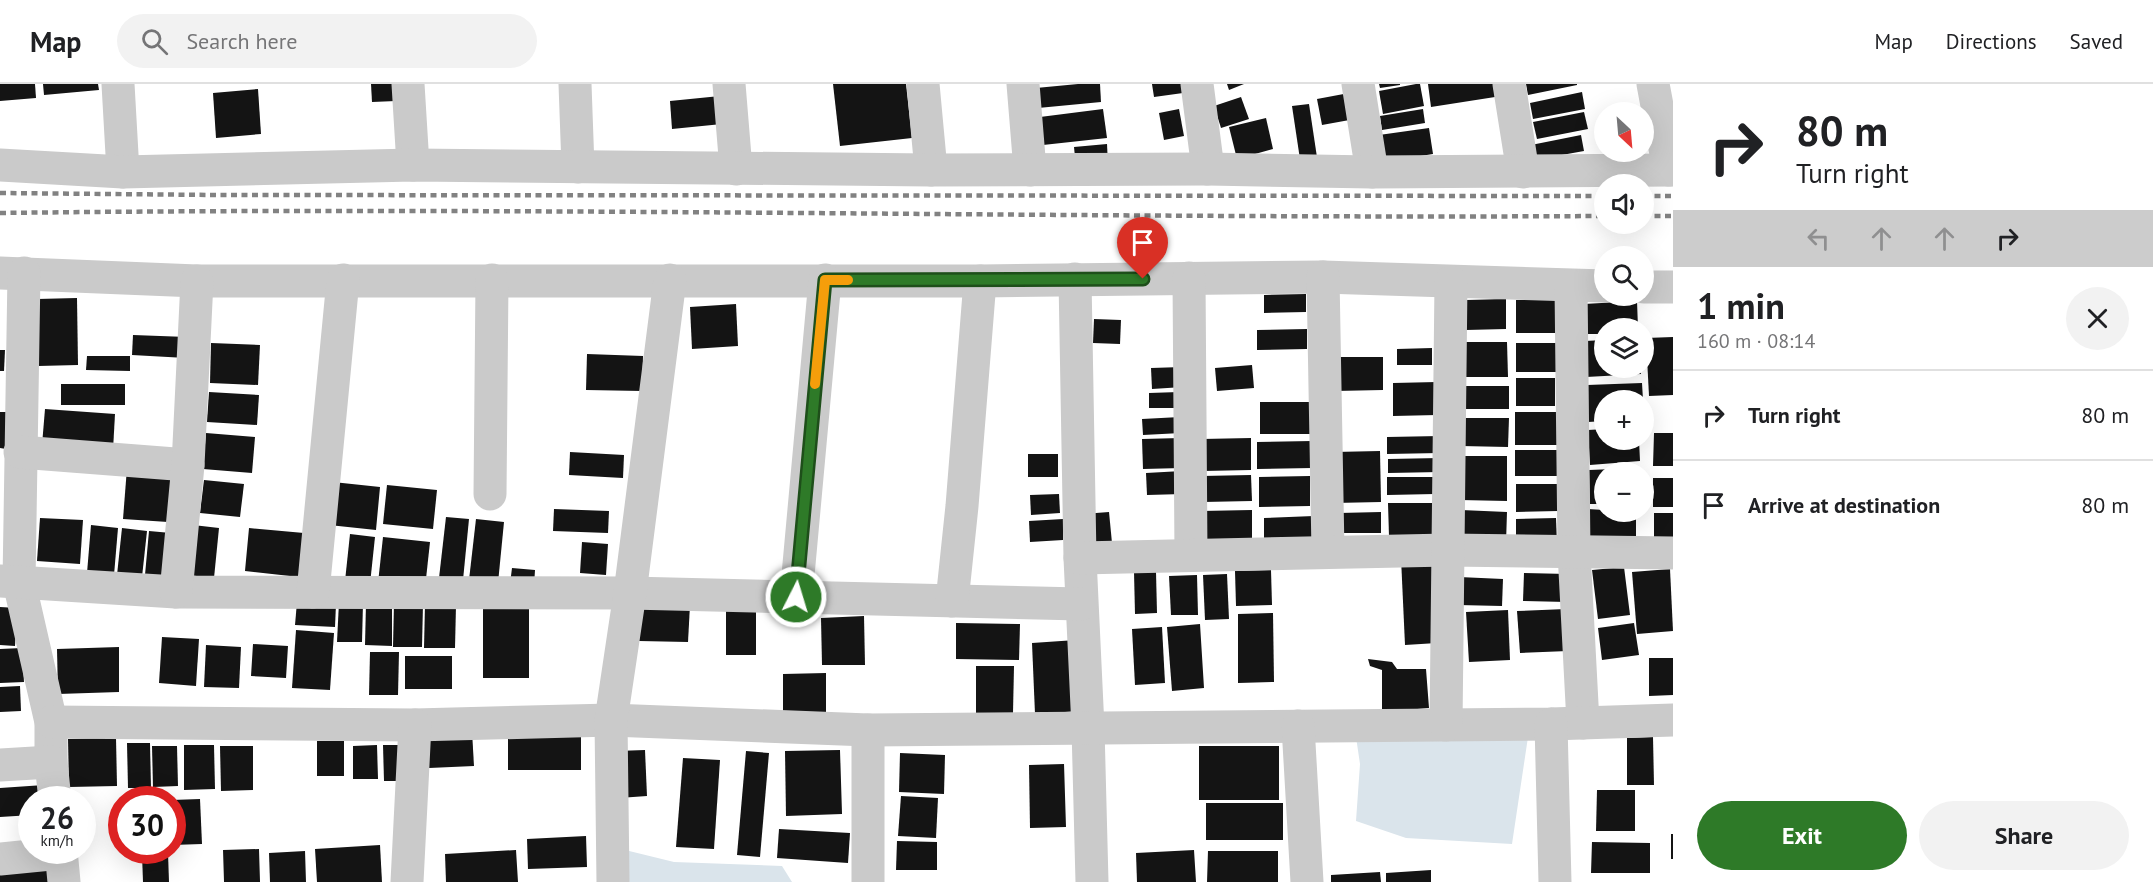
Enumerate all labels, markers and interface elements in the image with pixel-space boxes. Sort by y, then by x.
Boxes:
search box [117,14,537,68]
text: Map [30,23,81,60]
icon: search [138,25,171,58]
text: Search here [186,27,297,55]
text: Map [1874,28,1913,55]
text: Directions [1946,28,2037,55]
text: Saved [2070,28,2123,55]
north arrow [1594,102,1654,162]
map controls [1594,102,1654,522]
text: 80 m [1796,103,1888,158]
icon: right [1697,108,1775,186]
text: Turn right [1796,156,1909,190]
button: sound [1594,174,1654,234]
pin [1117,217,1168,279]
icon: left [1802,222,1835,255]
icon: ahead [1865,222,1898,255]
icon: ahead [1928,222,1961,255]
icon: right [1991,222,2024,255]
icon: arrive [1126,226,1159,259]
button: search [1594,246,1654,306]
text: 1 min [1697,282,1785,329]
button: close [2066,287,2129,350]
button: layers [1594,318,1654,378]
text: 160 m · 08:14 [1697,328,1815,354]
button: + [1594,390,1654,450]
icon: right [1697,399,1730,432]
text: Turn right [1748,401,1840,429]
text: 80 m [2081,401,2129,429]
button: − [1594,462,1654,522]
icon: arrive [1697,489,1730,522]
text: Arrive at destination [1748,491,1940,519]
text: 80 m [2081,491,2129,519]
position arrow [764,565,828,629]
speed limit sign: 30 [108,786,186,864]
text: 26 [40,798,74,837]
button: Exit [1697,801,1907,870]
button: Share [1919,801,2129,870]
text: km/h [41,831,73,850]

